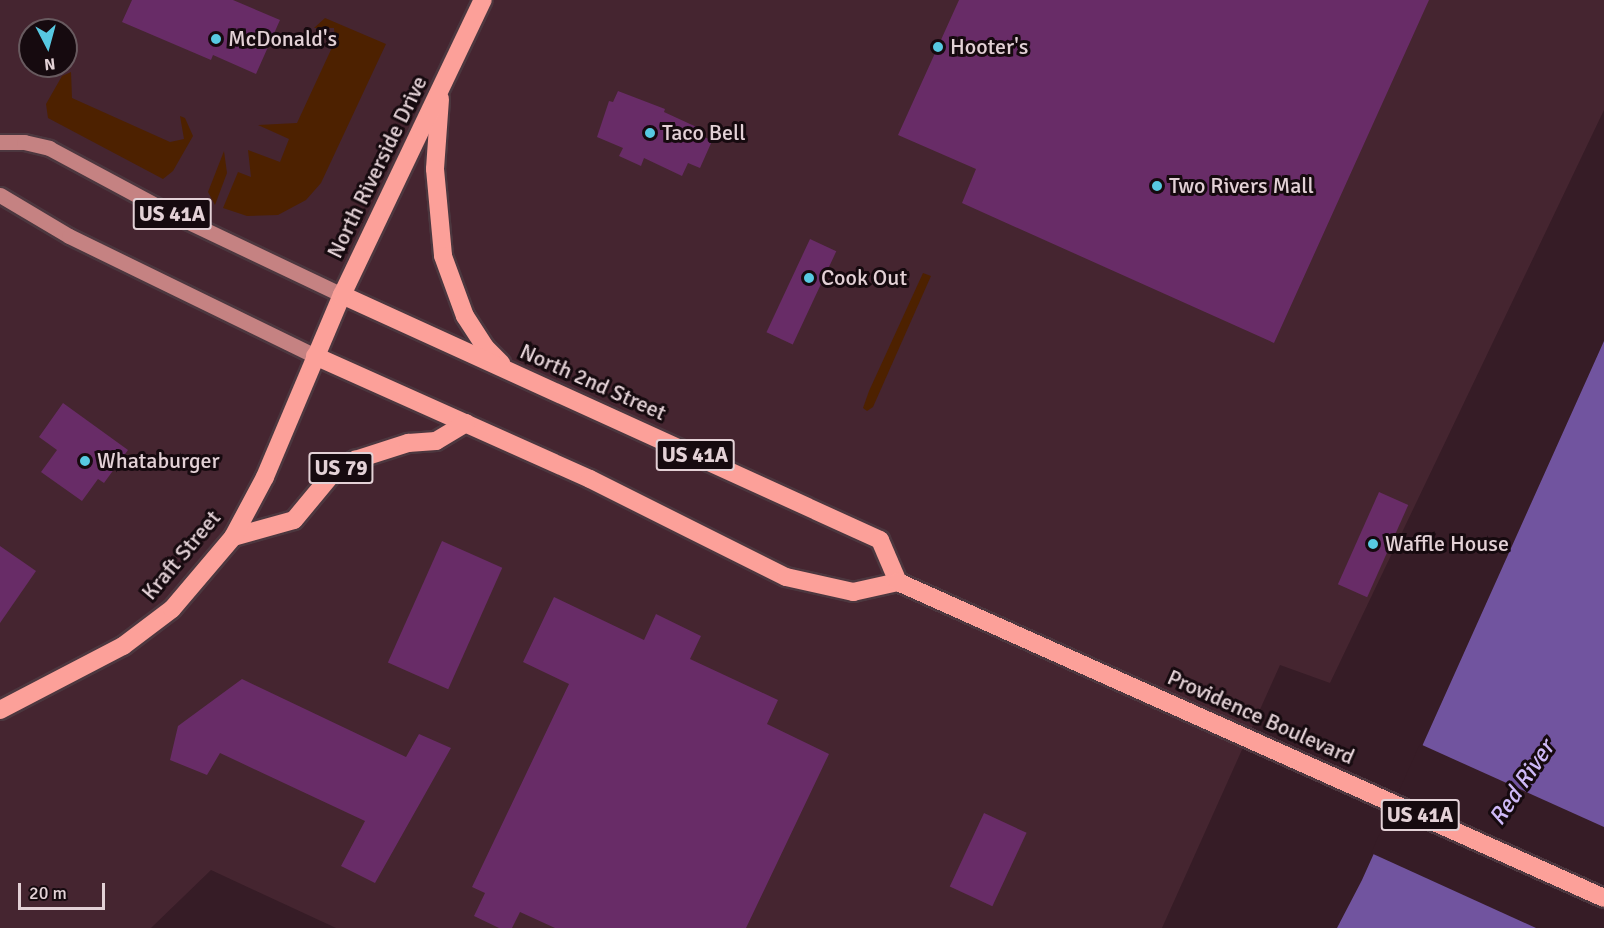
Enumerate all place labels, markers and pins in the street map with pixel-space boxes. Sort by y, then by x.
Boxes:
place label: McDonald's [228,26,337,52]
marker: McDonald's [209,32,223,46]
place label: Hooter's [950,34,1028,60]
marker: Hooter's [931,40,945,54]
place label: Taco Bell [662,120,746,146]
marker: Taco Bell [643,126,657,140]
place label: Two Rivers Mall [1169,173,1314,199]
marker: Two Rivers Mall [1150,179,1164,193]
place label: Cook Out [821,265,907,291]
marker: Cook Out [802,271,816,285]
place label: Whataburger [97,448,220,474]
marker: Whataburger [78,454,92,468]
place label: Waffle House [1385,531,1509,557]
marker: Waffle House [1366,537,1380,551]

